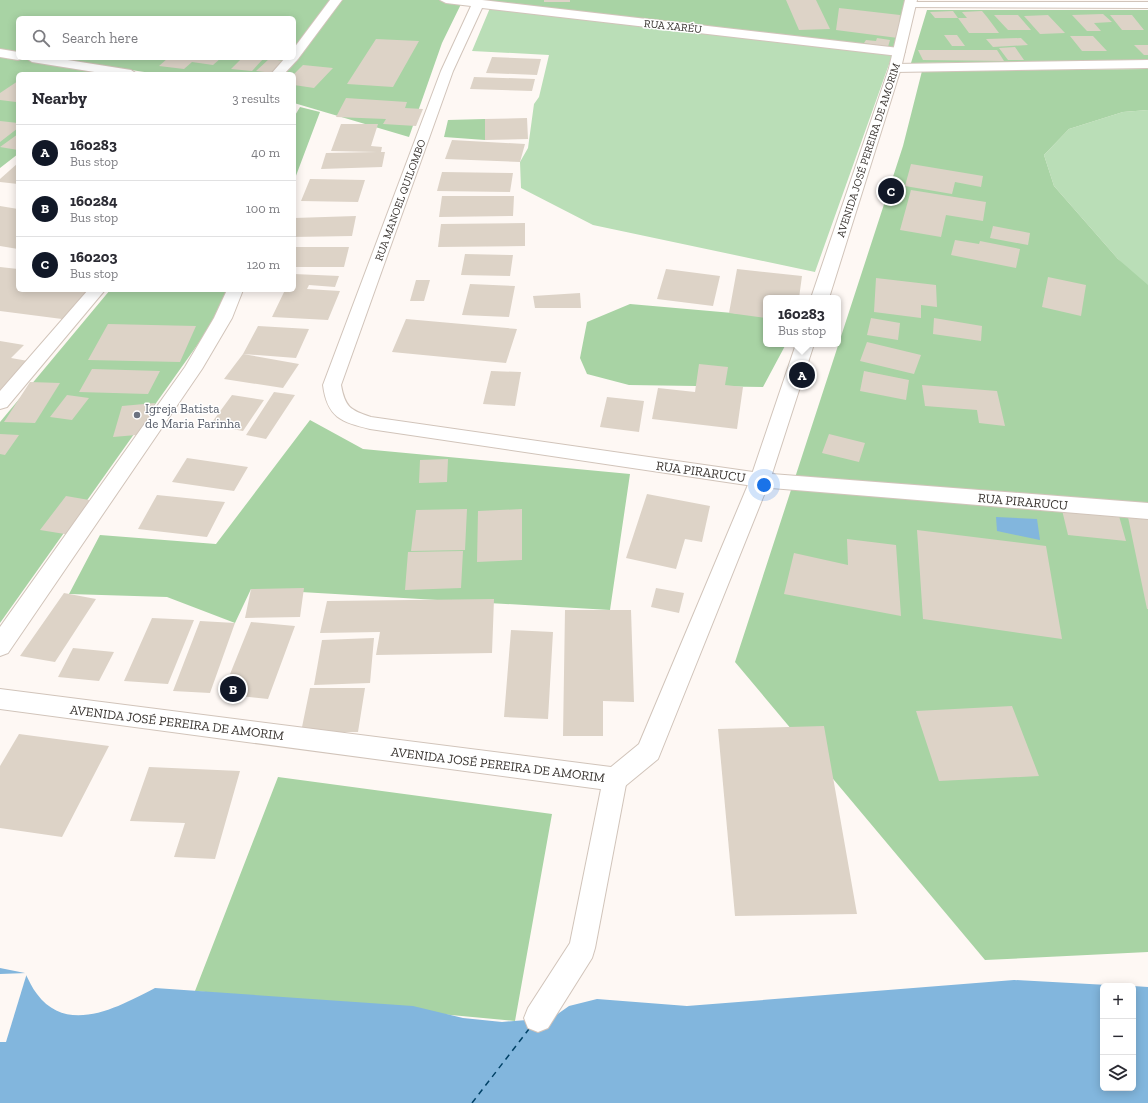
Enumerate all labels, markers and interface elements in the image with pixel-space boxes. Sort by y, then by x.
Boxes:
search box [16,16,296,60]
street label: RUA XARÉU [643,17,703,36]
icon: search [30,27,52,49]
text: Search here [62,29,138,47]
street label: AVENIDA JOSÉ PEREIRA DE AMORIM [834,61,903,239]
text: Nearby [32,88,87,108]
text: 3 results [232,91,280,106]
text: 160283 [70,136,117,154]
street label: RUA MANOEL QUILOMBO [372,138,429,263]
text: A [41,145,49,160]
text: 40 m [251,145,280,160]
text: Bus stop [70,154,118,169]
pin: C [878,176,904,206]
text: 160284 [70,192,117,210]
text: B [41,201,49,216]
text: 100 m [246,201,280,216]
text: Bus stop [70,210,118,225]
text: 160203 [70,248,117,266]
text: C [41,257,49,272]
text: 120 m [247,257,280,272]
text: Bus stop [70,266,118,281]
popup [763,295,841,347]
text: 160283 [778,305,825,323]
text: Bus stop [778,323,826,338]
pin: A [789,360,815,390]
place label: Igreja Batista de Maria Farinha [145,401,241,431]
marker: Igreja Batista de Maria Farinha [132,410,142,420]
street label: RUA PIRARUCU [655,458,747,485]
your location [754,475,774,495]
street label: RUA PIRARUCU [977,490,1069,513]
pin: B [220,674,246,704]
street label: AVENIDA JOSÉ PEREIRA DE AMORIM [69,702,285,743]
street label: AVENIDA JOSÉ PEREIRA DE AMORIM [390,744,606,785]
map controls [1100,983,1136,1091]
button: + [1100,983,1136,1019]
button: − [1100,1019,1136,1055]
button: layers [1100,1055,1136,1091]

